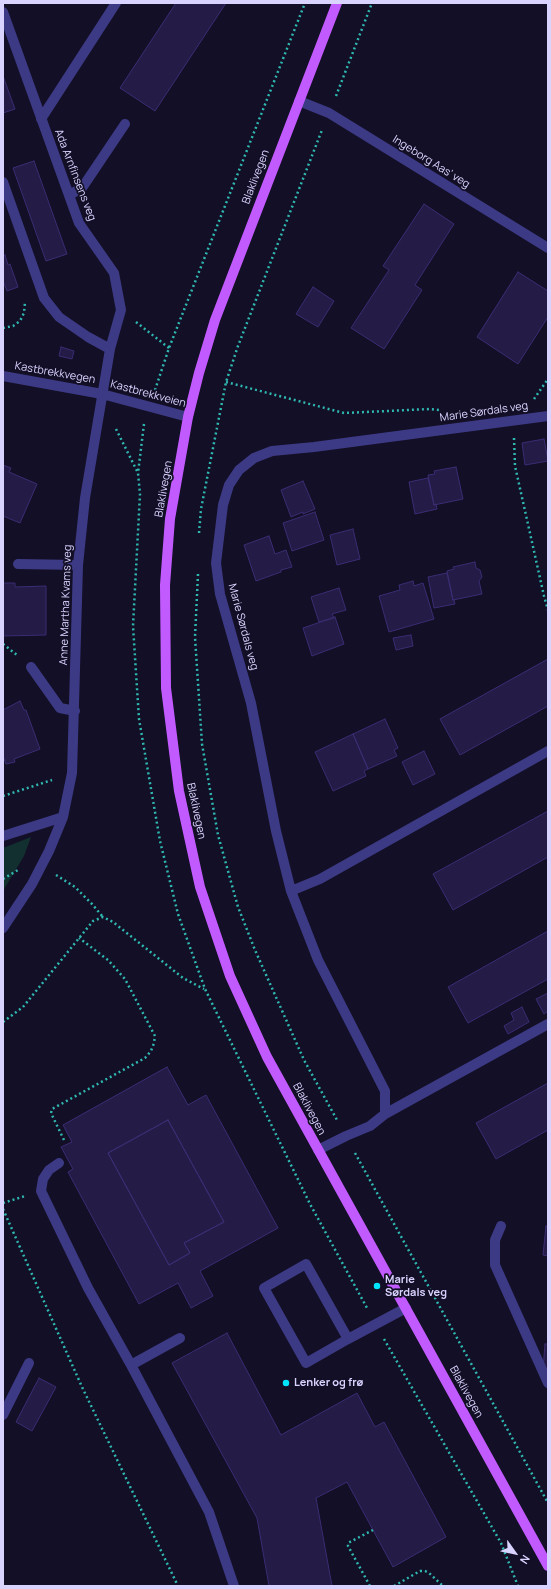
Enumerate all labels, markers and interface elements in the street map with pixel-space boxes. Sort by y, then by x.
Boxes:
street label: Ada Arnfinsens veg [51,127,99,223]
street label: Ingeborg Aas' veg [390,133,472,191]
street label: Blaklivegen [240,148,272,206]
street label: Kastbrekkvegen [14,359,96,387]
street label: Kastbrekkveien [109,378,187,410]
street label: Marie Sørdals veg [439,399,529,425]
street label: Blaklivegen [153,460,175,518]
street label: Anne Martha Kvams veg [57,544,75,666]
street label: Marie Sørdals veg [225,582,261,672]
street label: Blaklivegen [184,782,208,840]
street label: Blaklivegen [290,1081,328,1137]
place label: Marie Sørdals veg [385,1273,447,1299]
marker: Marie Sørdals veg [372,1281,382,1291]
street label: Blaklivegen [446,1364,486,1420]
place label: Lenker og frø [294,1376,363,1390]
marker: Lenker og frø [281,1378,291,1388]
north arrow [495,1533,535,1573]
text: N [517,1552,534,1567]

